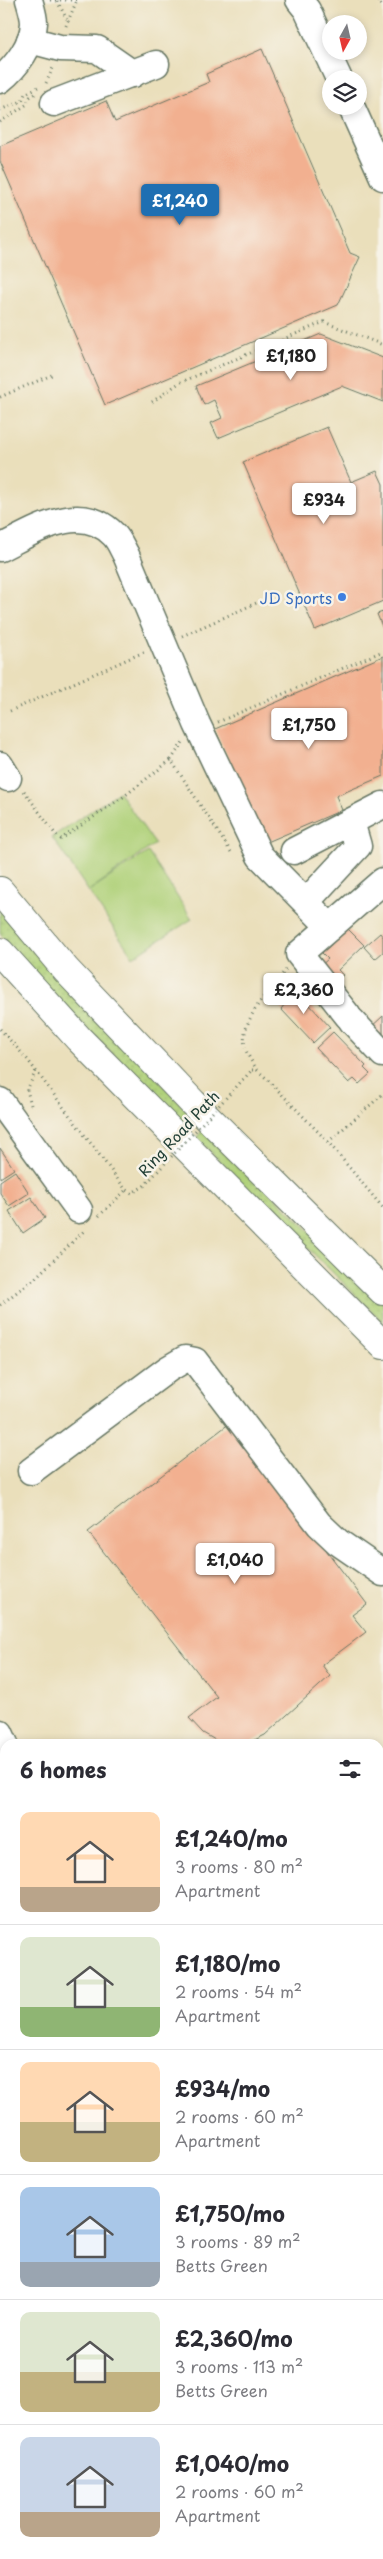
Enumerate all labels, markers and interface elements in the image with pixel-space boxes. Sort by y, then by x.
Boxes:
north arrow [322,15,368,60]
map controls [322,15,367,115]
button: layers [322,70,367,115]
pin: £1,240 [139,184,221,226]
text: £1,240 [152,188,208,212]
pin: £1,180 [250,338,332,381]
text: £1,180 [266,343,316,367]
pin: £934 [294,482,354,525]
text: £934 [303,487,345,511]
place label: JD Sports [260,586,332,609]
marker: JD Sports [336,591,348,603]
pin: £1,750 [268,708,350,750]
text: £1,750 [282,712,336,736]
pin: £2,360 [263,972,345,1015]
text: £2,360 [274,977,334,1001]
street label: Ring Road Path [132,1085,224,1181]
pin: £1,040 [194,1542,276,1585]
text: £1,040 [207,1547,263,1571]
text: 6 homes [20,1753,106,1785]
icon: filters [336,1755,364,1783]
text: £1,240/mo [175,1822,288,1854]
icon: home [60,1832,120,1892]
text: 3 rooms · 80 m² [175,1854,303,1878]
text: Apartment [175,1878,260,1902]
text: £1,180/mo [175,1947,280,1979]
icon: home [60,1957,120,2017]
text: 2 rooms · 54 m² [175,1979,302,2003]
text: Apartment [175,2003,260,2027]
text: £934/mo [175,2072,270,2104]
icon: home [60,2082,120,2142]
text: 2 rooms · 60 m² [175,2104,304,2128]
text: Apartment [175,2128,260,2152]
text: £1,750/mo [175,2197,285,2229]
icon: home [60,2207,120,2267]
text: 3 rooms · 89 m² [175,2229,300,2253]
text: Betts Green [175,2253,268,2277]
text: £2,360/mo [175,2322,292,2354]
icon: home [60,2332,120,2392]
text: 3 rooms · 113 m² [175,2354,303,2378]
text: Betts Green [175,2378,268,2402]
text: £1,040/mo [175,2447,289,2479]
icon: home [60,2457,120,2517]
text: 2 rooms · 60 m² [175,2479,304,2503]
text: Apartment [175,2503,260,2527]

